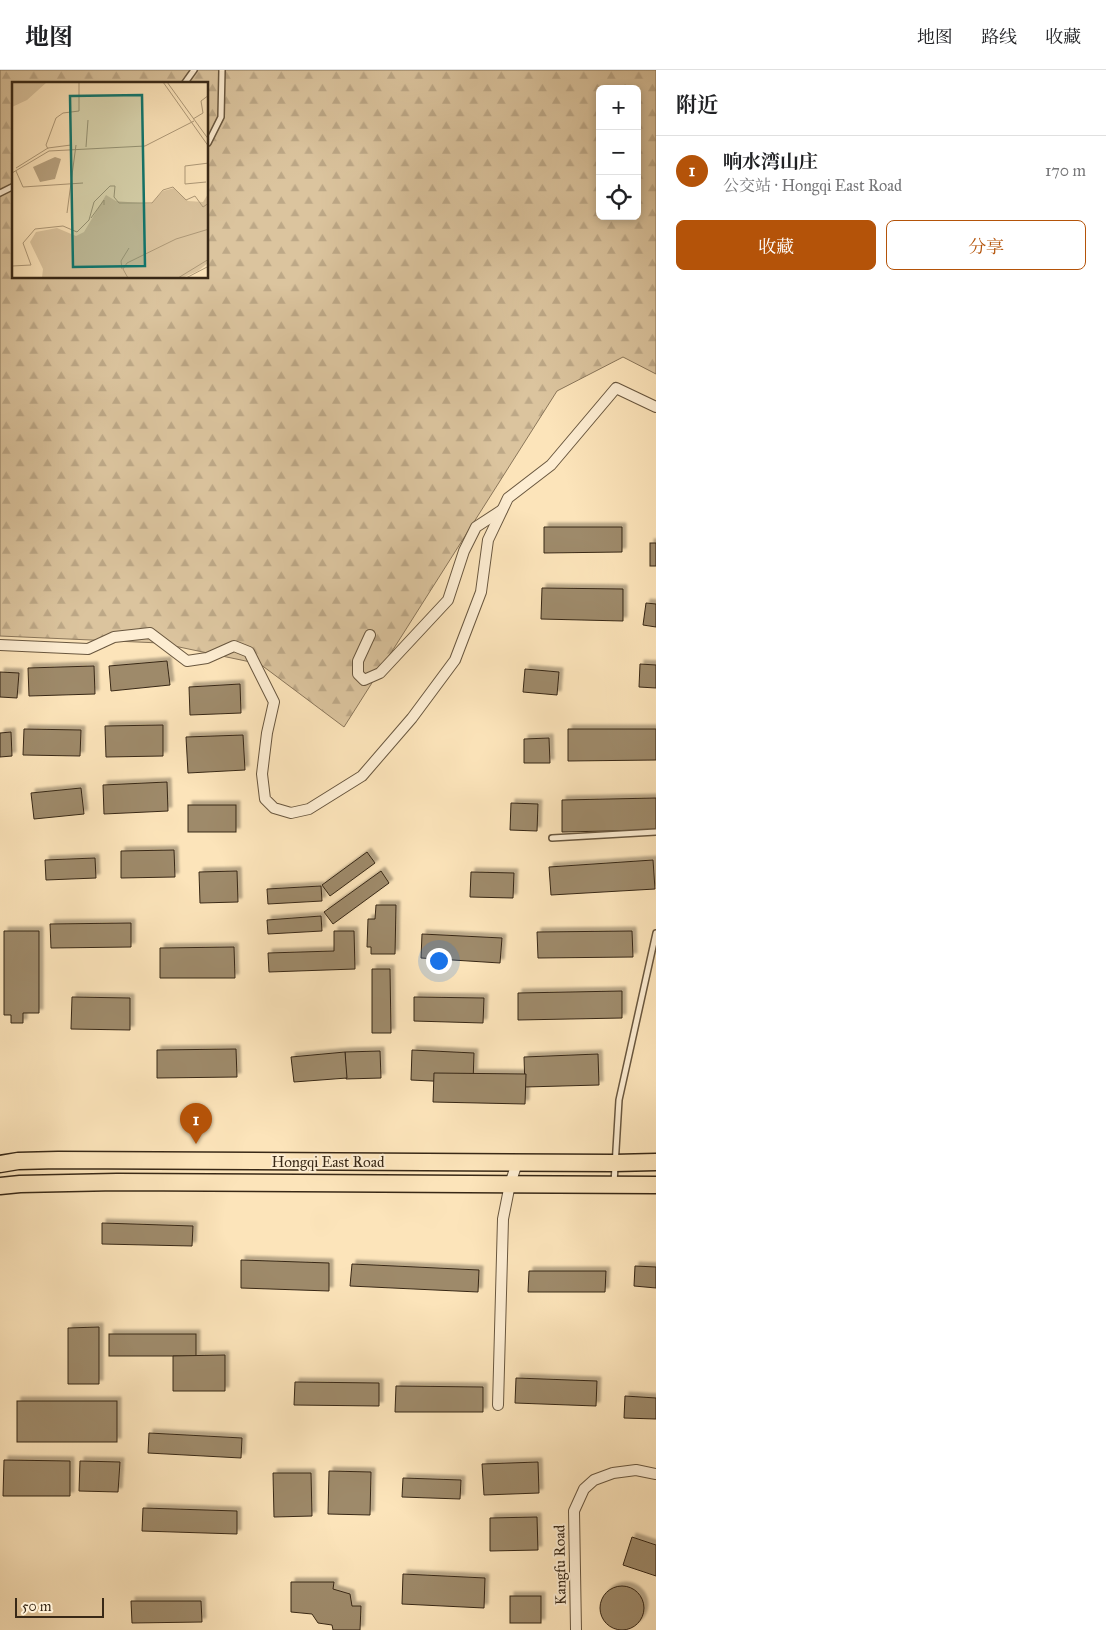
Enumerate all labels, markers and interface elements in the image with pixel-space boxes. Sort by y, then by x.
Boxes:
text: 地图 [25,22,73,52]
text: 地图 [917,26,953,48]
text: 路线 [981,26,1017,48]
text: 收藏 [1045,26,1081,48]
inset map [12,82,209,279]
map controls [596,85,641,220]
button: + [596,85,641,130]
text: 附近 [676,92,718,118]
button: − [596,130,641,175]
text: 响水湾山庄 [723,150,818,173]
text: 1 [689,161,695,180]
text: 170 m [1045,161,1086,180]
button: locate [596,175,641,220]
text: 公交站 · Hongqi East Road [723,176,902,195]
button: 收藏 [676,220,876,270]
button: 分享 [886,220,1086,270]
your location [426,948,452,974]
pin: 1 [180,1103,212,1144]
street label: Hongqi East Road [271,1153,385,1172]
street label: Kangfu Road [550,1524,570,1605]
scale bar [15,1595,104,1618]
text: 50 m [22,1598,51,1615]

